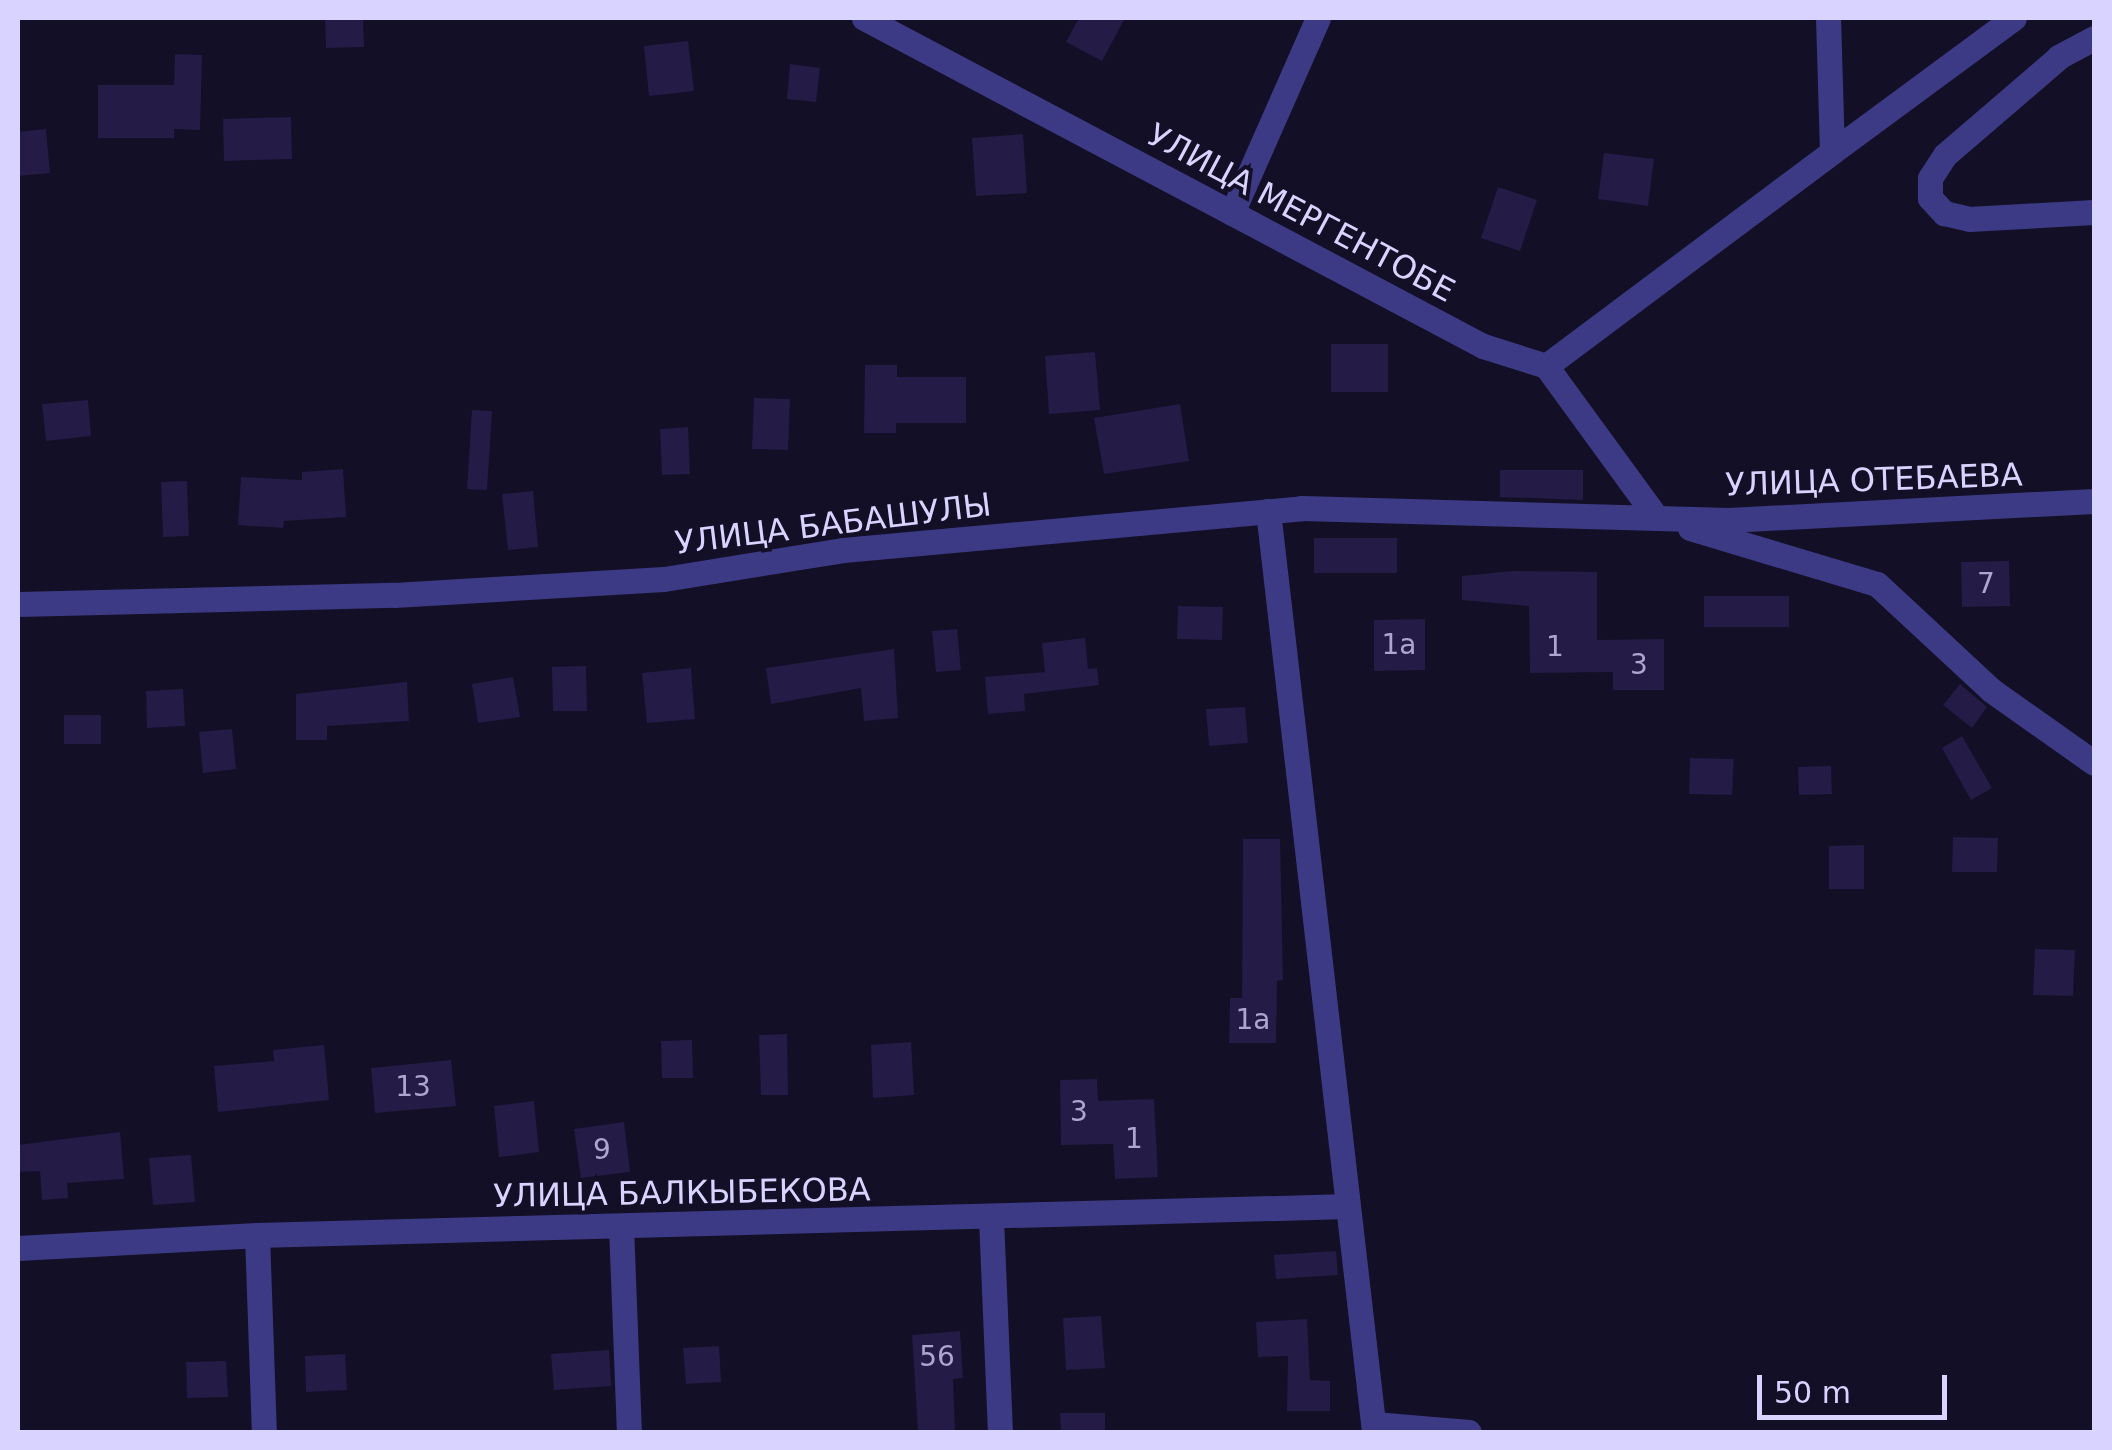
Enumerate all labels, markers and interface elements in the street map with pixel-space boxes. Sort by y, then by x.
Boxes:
street label: УЛИЦА МЕРГЕНТОБЕ [1141,116,1461,310]
street label: УЛИЦА ОТЕБАЕВА [1725,456,2023,504]
street label: УЛИЦА БАБАШУЛЫ [673,486,993,562]
house number: 7 [1977,567,1995,601]
house number: 1а [1382,628,1416,662]
house number: 1 [1546,630,1564,664]
house number: 3 [1630,648,1648,682]
house number: 1а [1236,1003,1270,1037]
house number: 13 [395,1070,431,1104]
house number: 3 [1070,1095,1088,1129]
house number: 1 [1125,1122,1143,1156]
house number: 9 [593,1133,611,1167]
street label: УЛИЦА БАЛКЫБЕКОВА [493,1171,871,1215]
house number: 56 [919,1340,955,1374]
scale bar [1762,1355,1952,1417]
text: 50 m [1774,1375,1851,1410]

